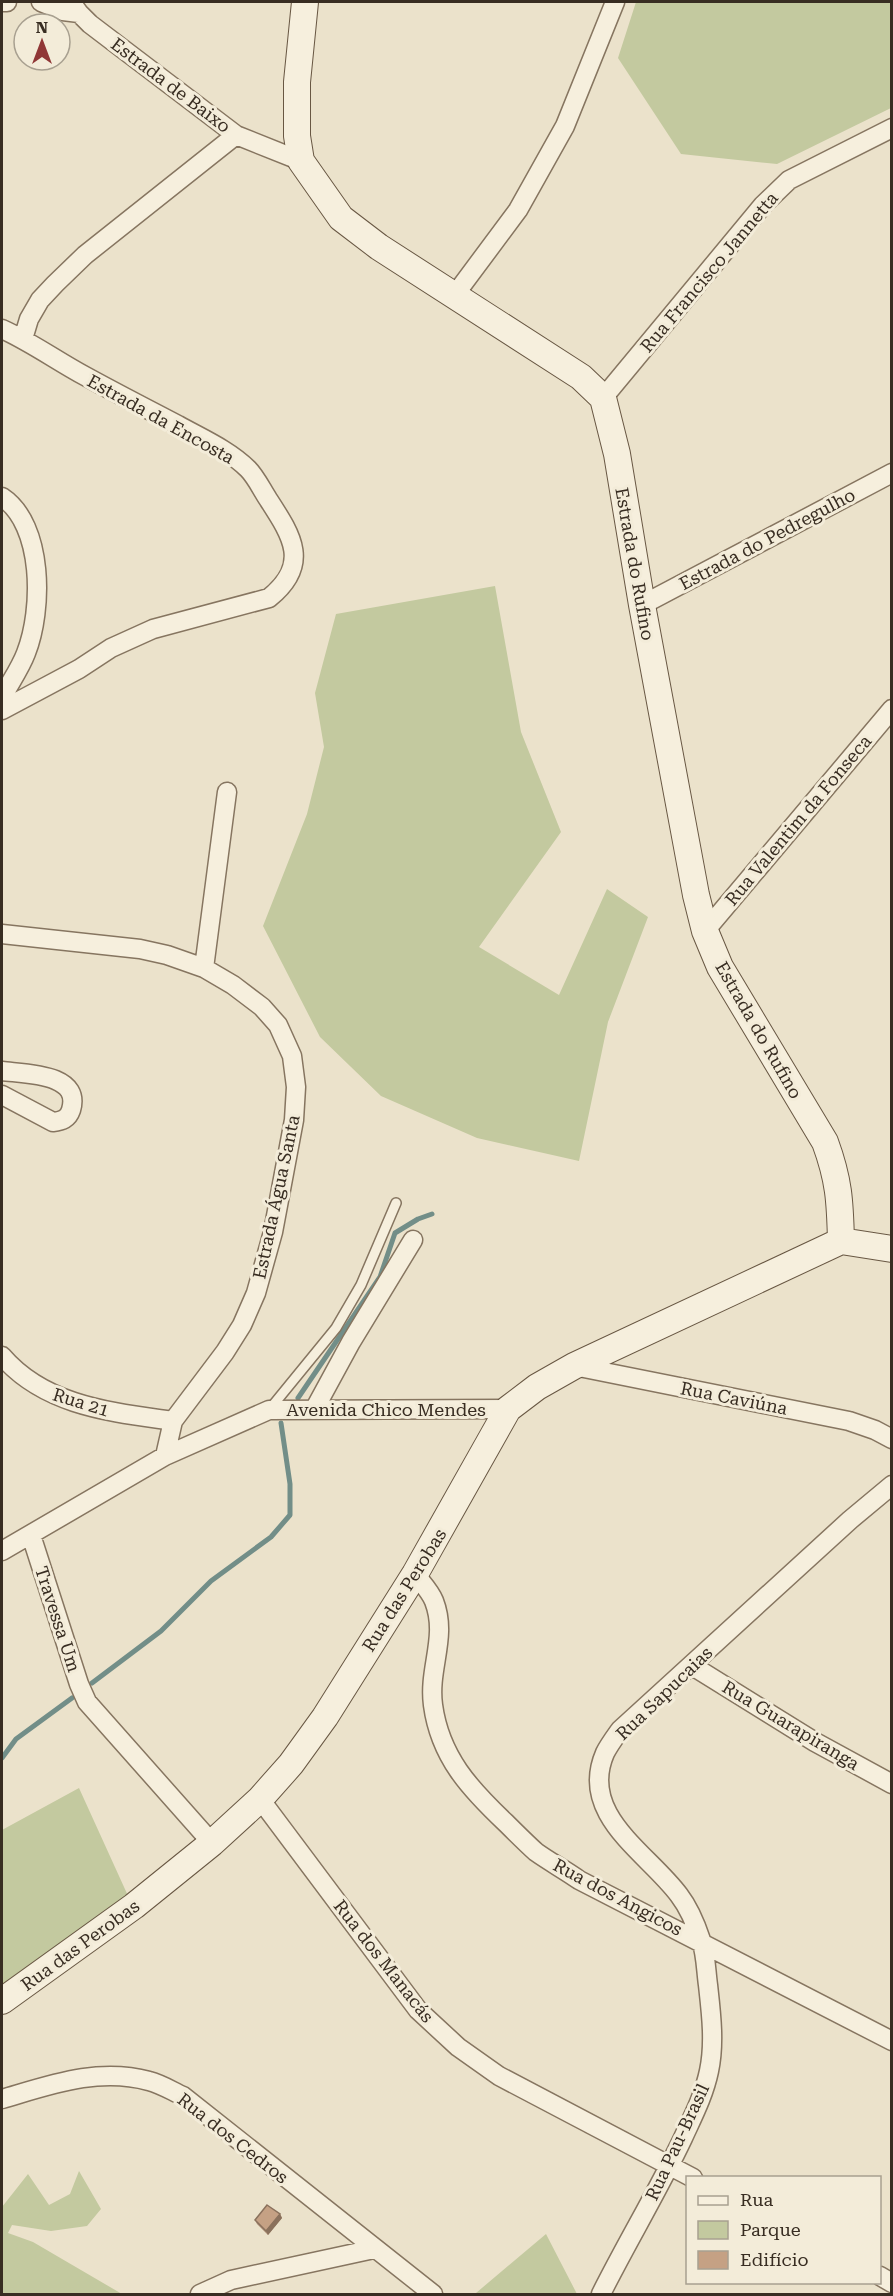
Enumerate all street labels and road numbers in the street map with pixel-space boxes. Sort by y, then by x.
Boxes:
street label: Estrada de Baixo [107,33,235,137]
street label: Rua Francisco Jannetta [636,187,782,356]
street label: Estrada da Encosta [84,370,238,468]
street label: Estrada do Pedregulho [675,484,859,594]
street label: Estrada do Rufino [611,486,659,642]
street label: Rua Valentim da Fonseca [721,730,876,910]
street label: Estrada do Rufino [711,958,807,1102]
street label: Estrada Água Santa [248,1113,304,1281]
street label: Rua Caviúna [679,1377,790,1419]
street label: Rua 21 [50,1384,112,1420]
street label: Avenida Chico Mendes [286,1399,486,1420]
street label: Rua das Perobas [358,1525,450,1655]
street label: Travessa Um [31,1563,85,1675]
street label: Rua Sapucaias [612,1642,716,1744]
street label: Rua Guarapiranga [719,1676,863,1774]
street label: Rua dos Angicos [550,1854,686,1940]
street label: Rua das Perobas [17,1895,143,1995]
street label: Rua dos Manacás [330,1896,438,2026]
street label: Rua Pau-Brasil [641,2080,713,2204]
street label: Rua dos Cedros [173,2088,293,2188]

